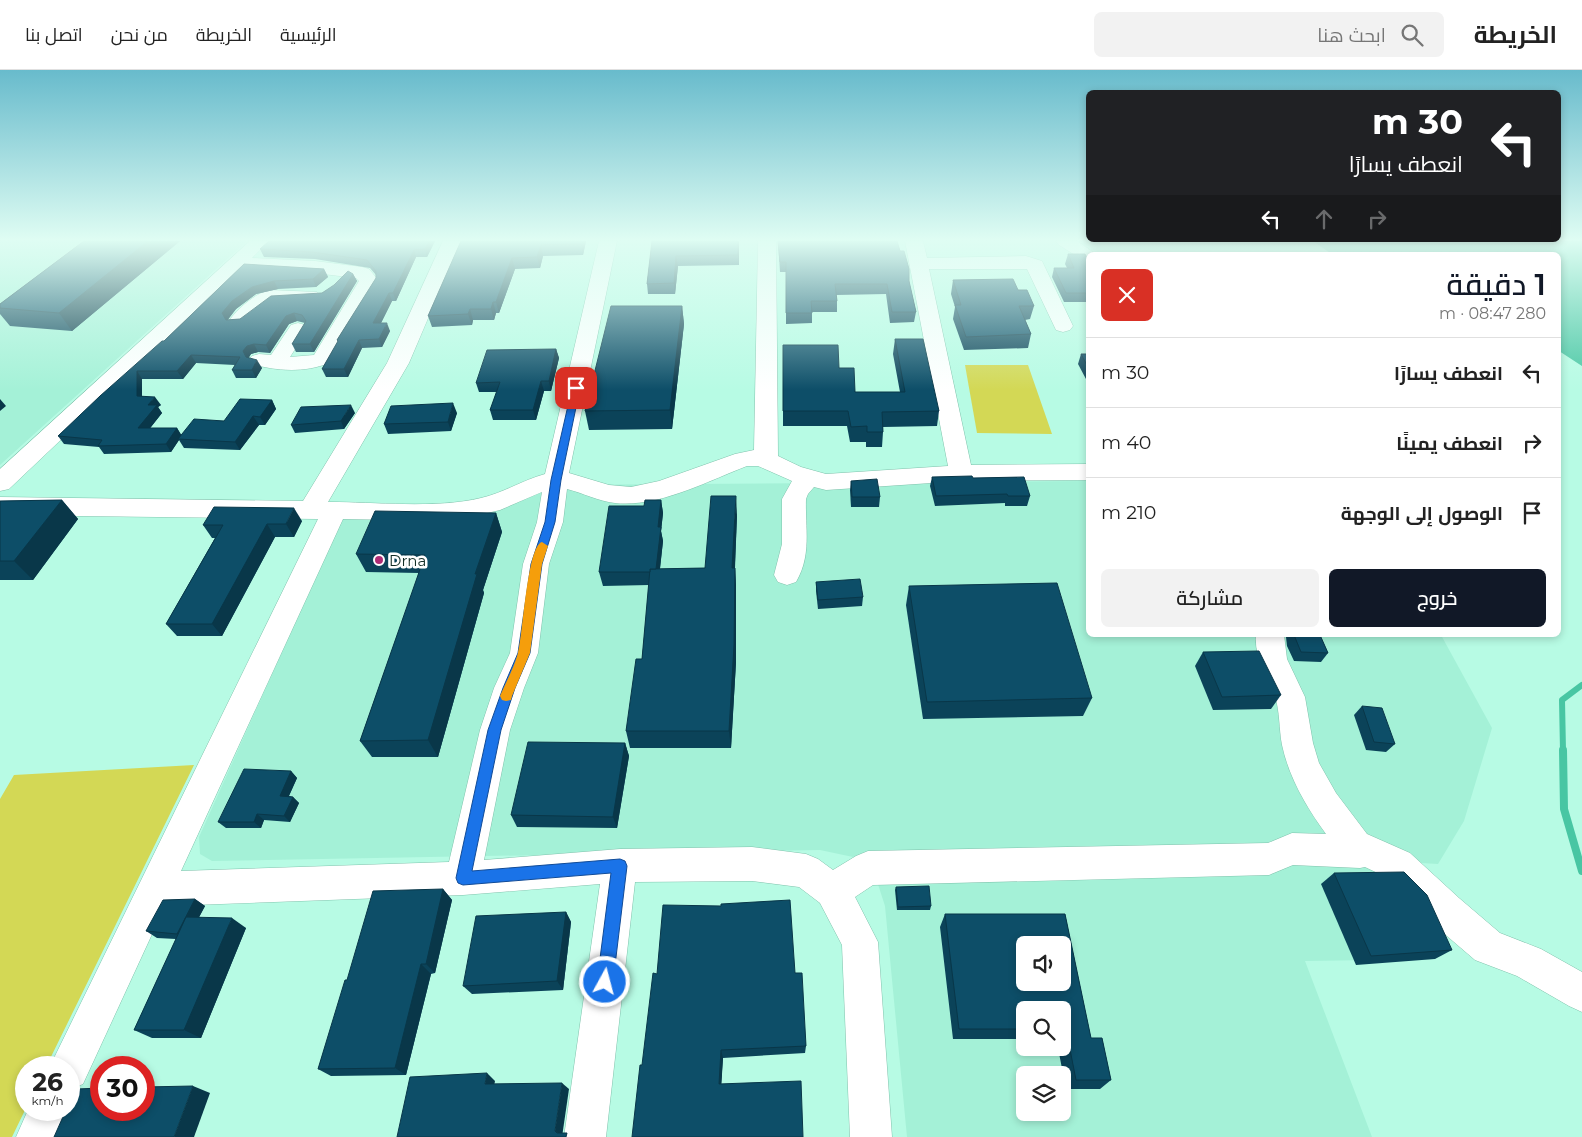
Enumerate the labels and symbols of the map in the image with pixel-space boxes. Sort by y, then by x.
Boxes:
pin [555,367,597,409]
place label: Drna [389,551,426,570]
marker: Drna [373,554,385,566]
position arrow [578,955,630,1007]
speed limit sign: 30 [90,1056,155,1121]

